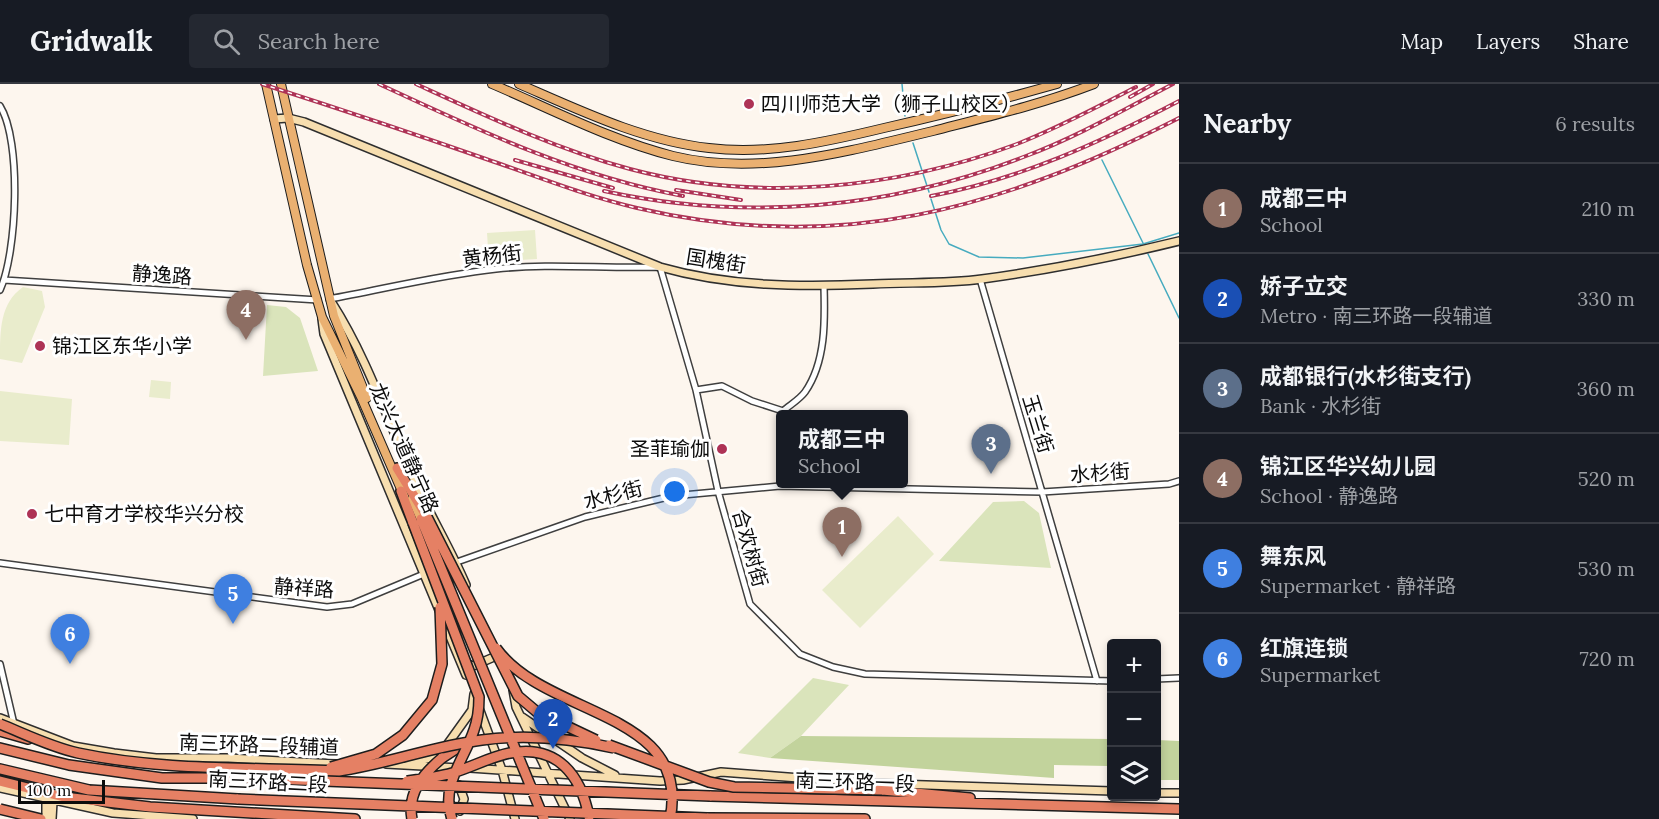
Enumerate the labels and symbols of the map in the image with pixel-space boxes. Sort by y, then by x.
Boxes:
place label: 四川师范大学（狮子山校区） [761,91,1021,116]
marker: 四川师范大学（狮子山校区） [742,97,756,111]
street label: 黄杨街 [461,239,523,272]
street label: 国槐街 [684,243,748,278]
street label: 静逸路 [131,260,193,289]
pin: 4 [226,290,266,340]
place label: 锦江区东华小学 [52,333,192,358]
marker: 锦江区东华小学 [33,339,47,353]
street label: 龙兴大道静宁路 [365,379,444,517]
street label: 玉兰街 [1018,392,1059,456]
pin: 3 [972,424,1010,474]
place label: 圣菲瑜伽 [630,436,710,461]
marker: 圣菲瑜伽 [715,442,729,456]
street label: 水杉街 [1069,458,1131,487]
street label: 水杉街 [581,475,645,514]
your location [660,477,689,506]
place label: 七中育才学校华兴分校 [44,501,244,526]
street label: 合欢树街 [727,506,774,590]
marker: 七中育才学校华兴分校 [25,507,39,521]
pin: 1 [822,508,862,557]
street label: 静祥路 [273,573,335,602]
pin: 5 [214,574,252,624]
pin: 6 [50,614,90,664]
pin: 2 [534,700,572,749]
street label: 南三环路二段辅道 [179,729,339,760]
street label: 南三环路二段 [207,766,329,797]
street label: 南三环路一段 [795,767,915,796]
scale bar [18,777,105,804]

